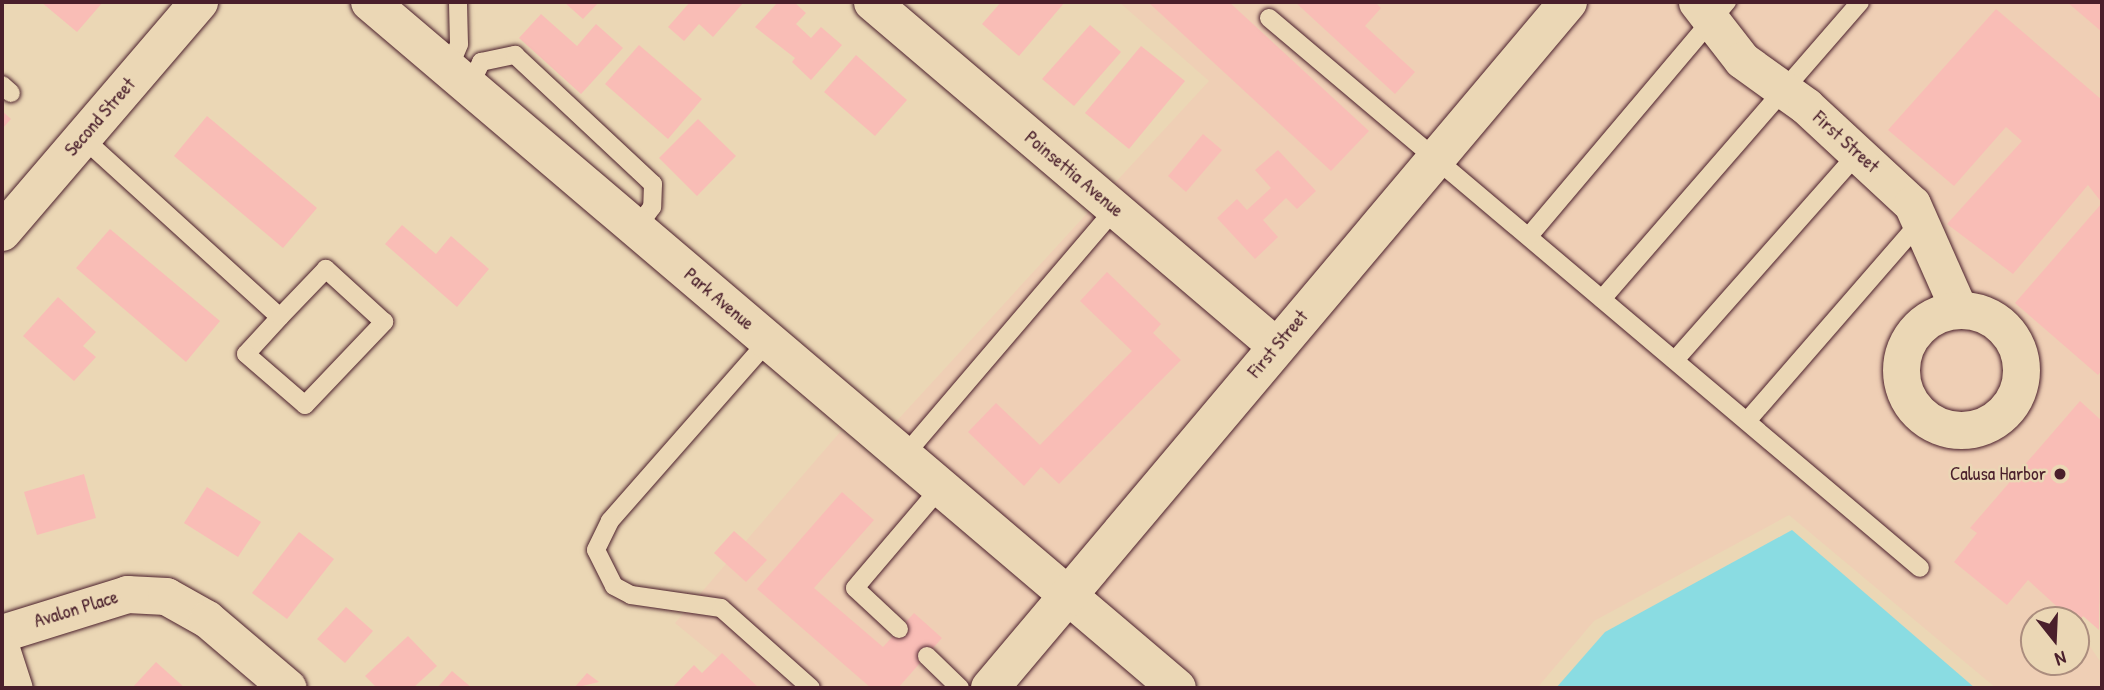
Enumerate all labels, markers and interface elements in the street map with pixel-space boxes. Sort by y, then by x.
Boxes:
street label: Second Street [60,73,140,161]
street label: First Street [1808,106,1884,178]
street label: Poinsettia Avenue [1020,126,1128,222]
street label: Park Avenue [679,263,759,335]
street label: First Street [1243,306,1313,382]
place label: Calusa Harbor [1950,463,2046,485]
marker: Calusa Harbor [2052,466,2068,482]
street label: Avalon Place [31,585,121,633]
north arrow [2020,606,2090,676]
text: N [2052,645,2070,673]

